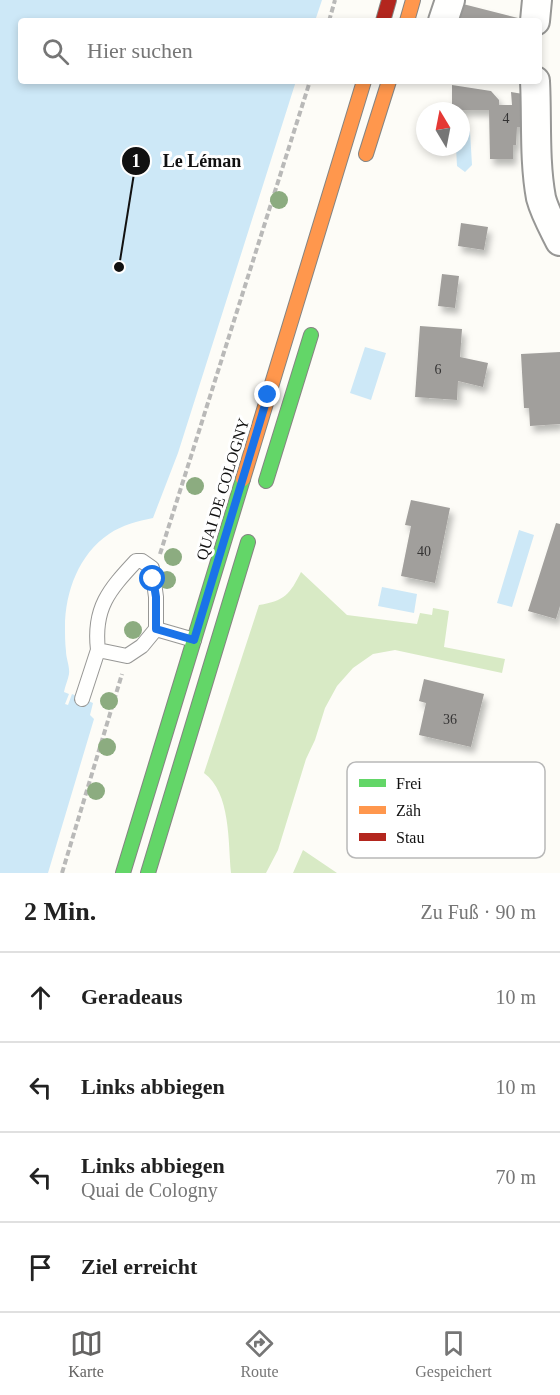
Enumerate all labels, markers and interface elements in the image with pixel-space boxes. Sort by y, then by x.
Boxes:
search box [18,18,542,84]
icon: search [39,35,72,68]
text: Hier suchen [87,38,193,63]
north arrow [416,102,470,156]
house number: 4 [503,111,510,126]
callout: Le Léman [121,143,253,179]
text: 1 [132,151,141,171]
text: Le Léman [163,151,241,171]
house number: 6 [435,362,442,377]
route end [254,381,280,407]
street label: QUAI DE COLOGNY [193,416,252,562]
house number: 40 [417,544,431,559]
route start [139,565,165,591]
house number: 36 [443,712,457,727]
legend [347,762,545,858]
text: Frei [396,775,422,792]
text: Zäh [396,802,421,819]
text: Stau [396,829,424,846]
text: 2 Min. [24,897,96,926]
text: Zu Fuß · 90 m [420,901,536,923]
icon: ahead [24,981,57,1014]
text: Geradeaus [81,984,182,1009]
text: 10 m [495,986,536,1008]
icon: left [24,1071,57,1104]
text: Links abbiegen [81,1074,225,1099]
text: 10 m [495,1076,536,1098]
text: Links abbiegen [81,1153,225,1178]
icon: left [24,1161,57,1194]
text: 70 m [495,1166,536,1188]
text: Quai de Cologny [81,1179,218,1201]
icon: arrive [24,1251,57,1284]
text: Ziel erreicht [81,1254,197,1279]
tab: Karte [68,1327,104,1381]
tab: Route [240,1327,279,1381]
tab: Gespeichert [415,1327,492,1381]

